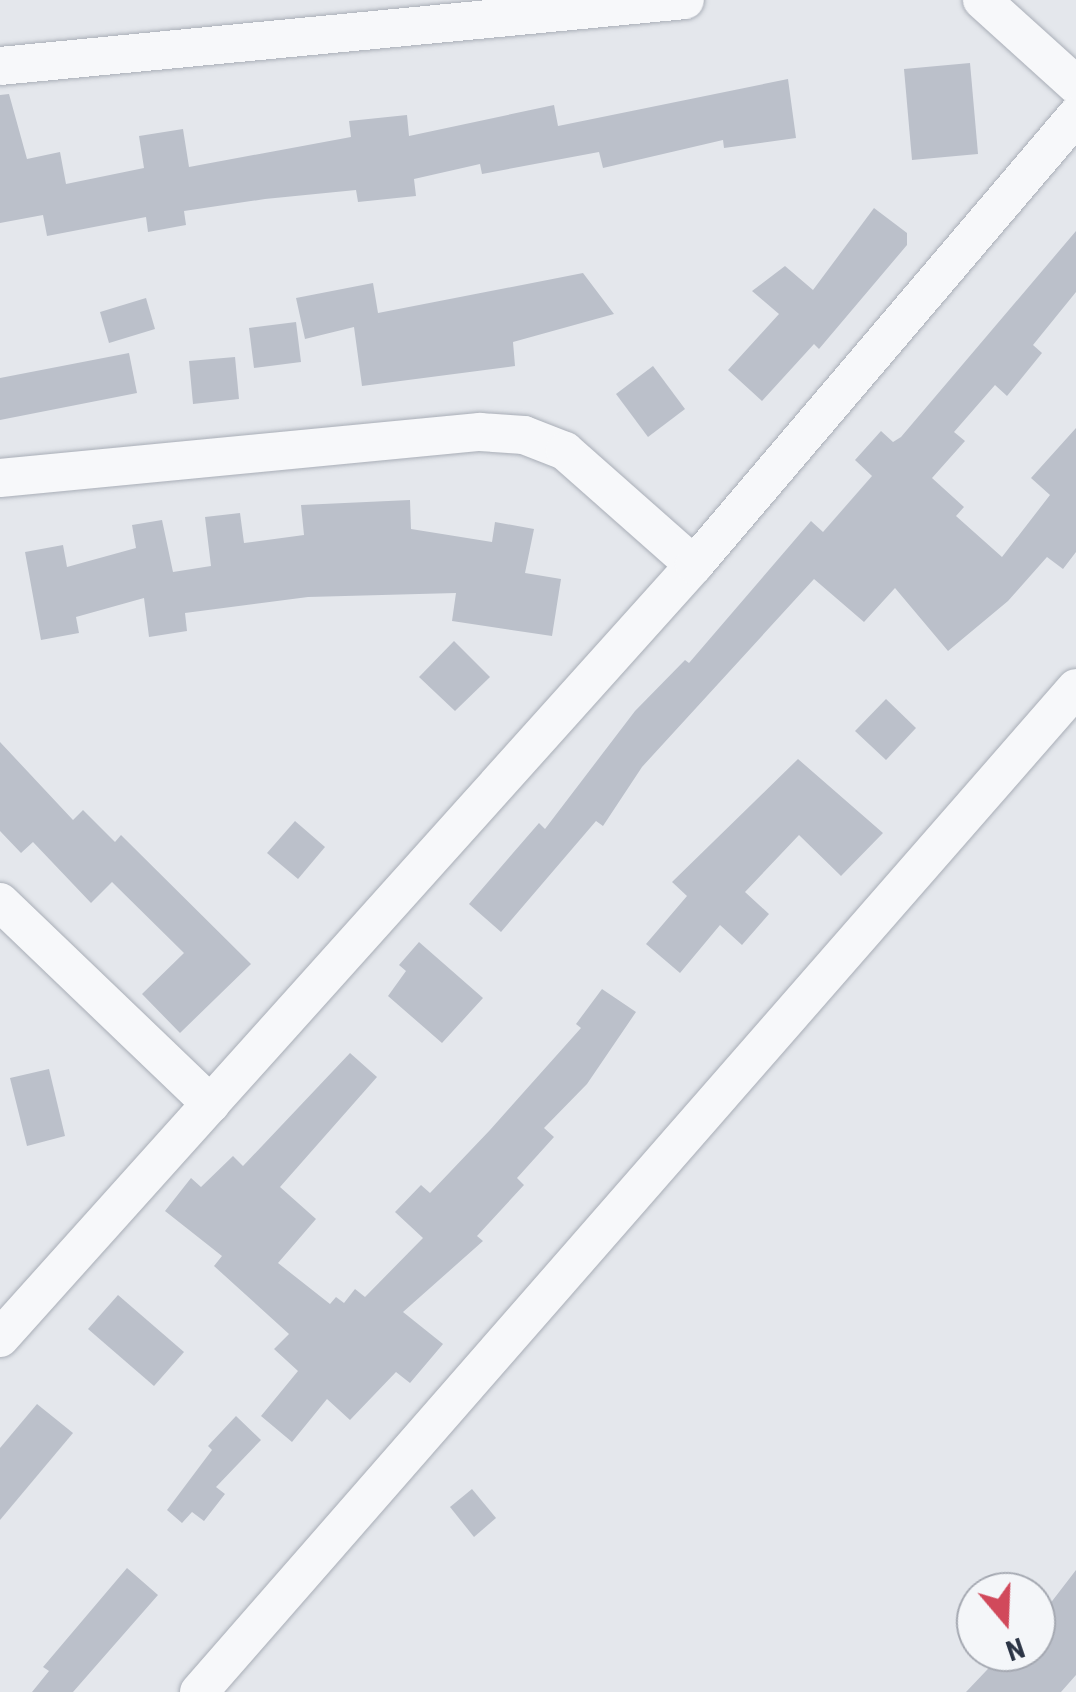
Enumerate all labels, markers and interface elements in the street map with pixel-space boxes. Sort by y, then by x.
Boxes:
north arrow [956,1572,1056,1672]
text: N [1002,1631,1029,1667]

